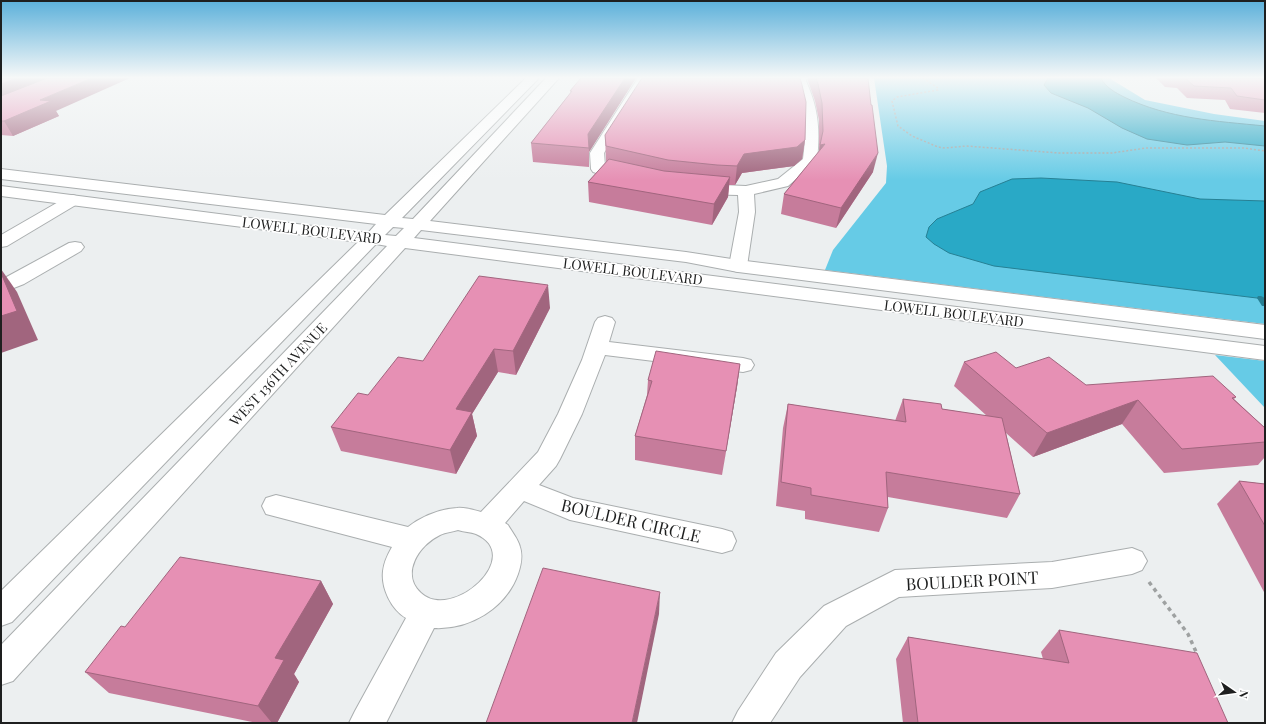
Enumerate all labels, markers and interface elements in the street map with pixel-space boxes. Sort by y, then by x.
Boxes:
street label: LOWELL BOULEVARD [241,212,383,248]
street label: LOWELL BOULEVARD [562,253,704,289]
street label: LOWELL BOULEVARD [883,295,1025,331]
street label: WEST 136TH AVENUE [224,318,331,431]
street label: BOULDER CIRCLE [559,493,703,547]
street label: BOULDER POINT [905,566,1039,594]
north arrow [1214,672,1254,712]
text: N [1236,689,1252,700]

